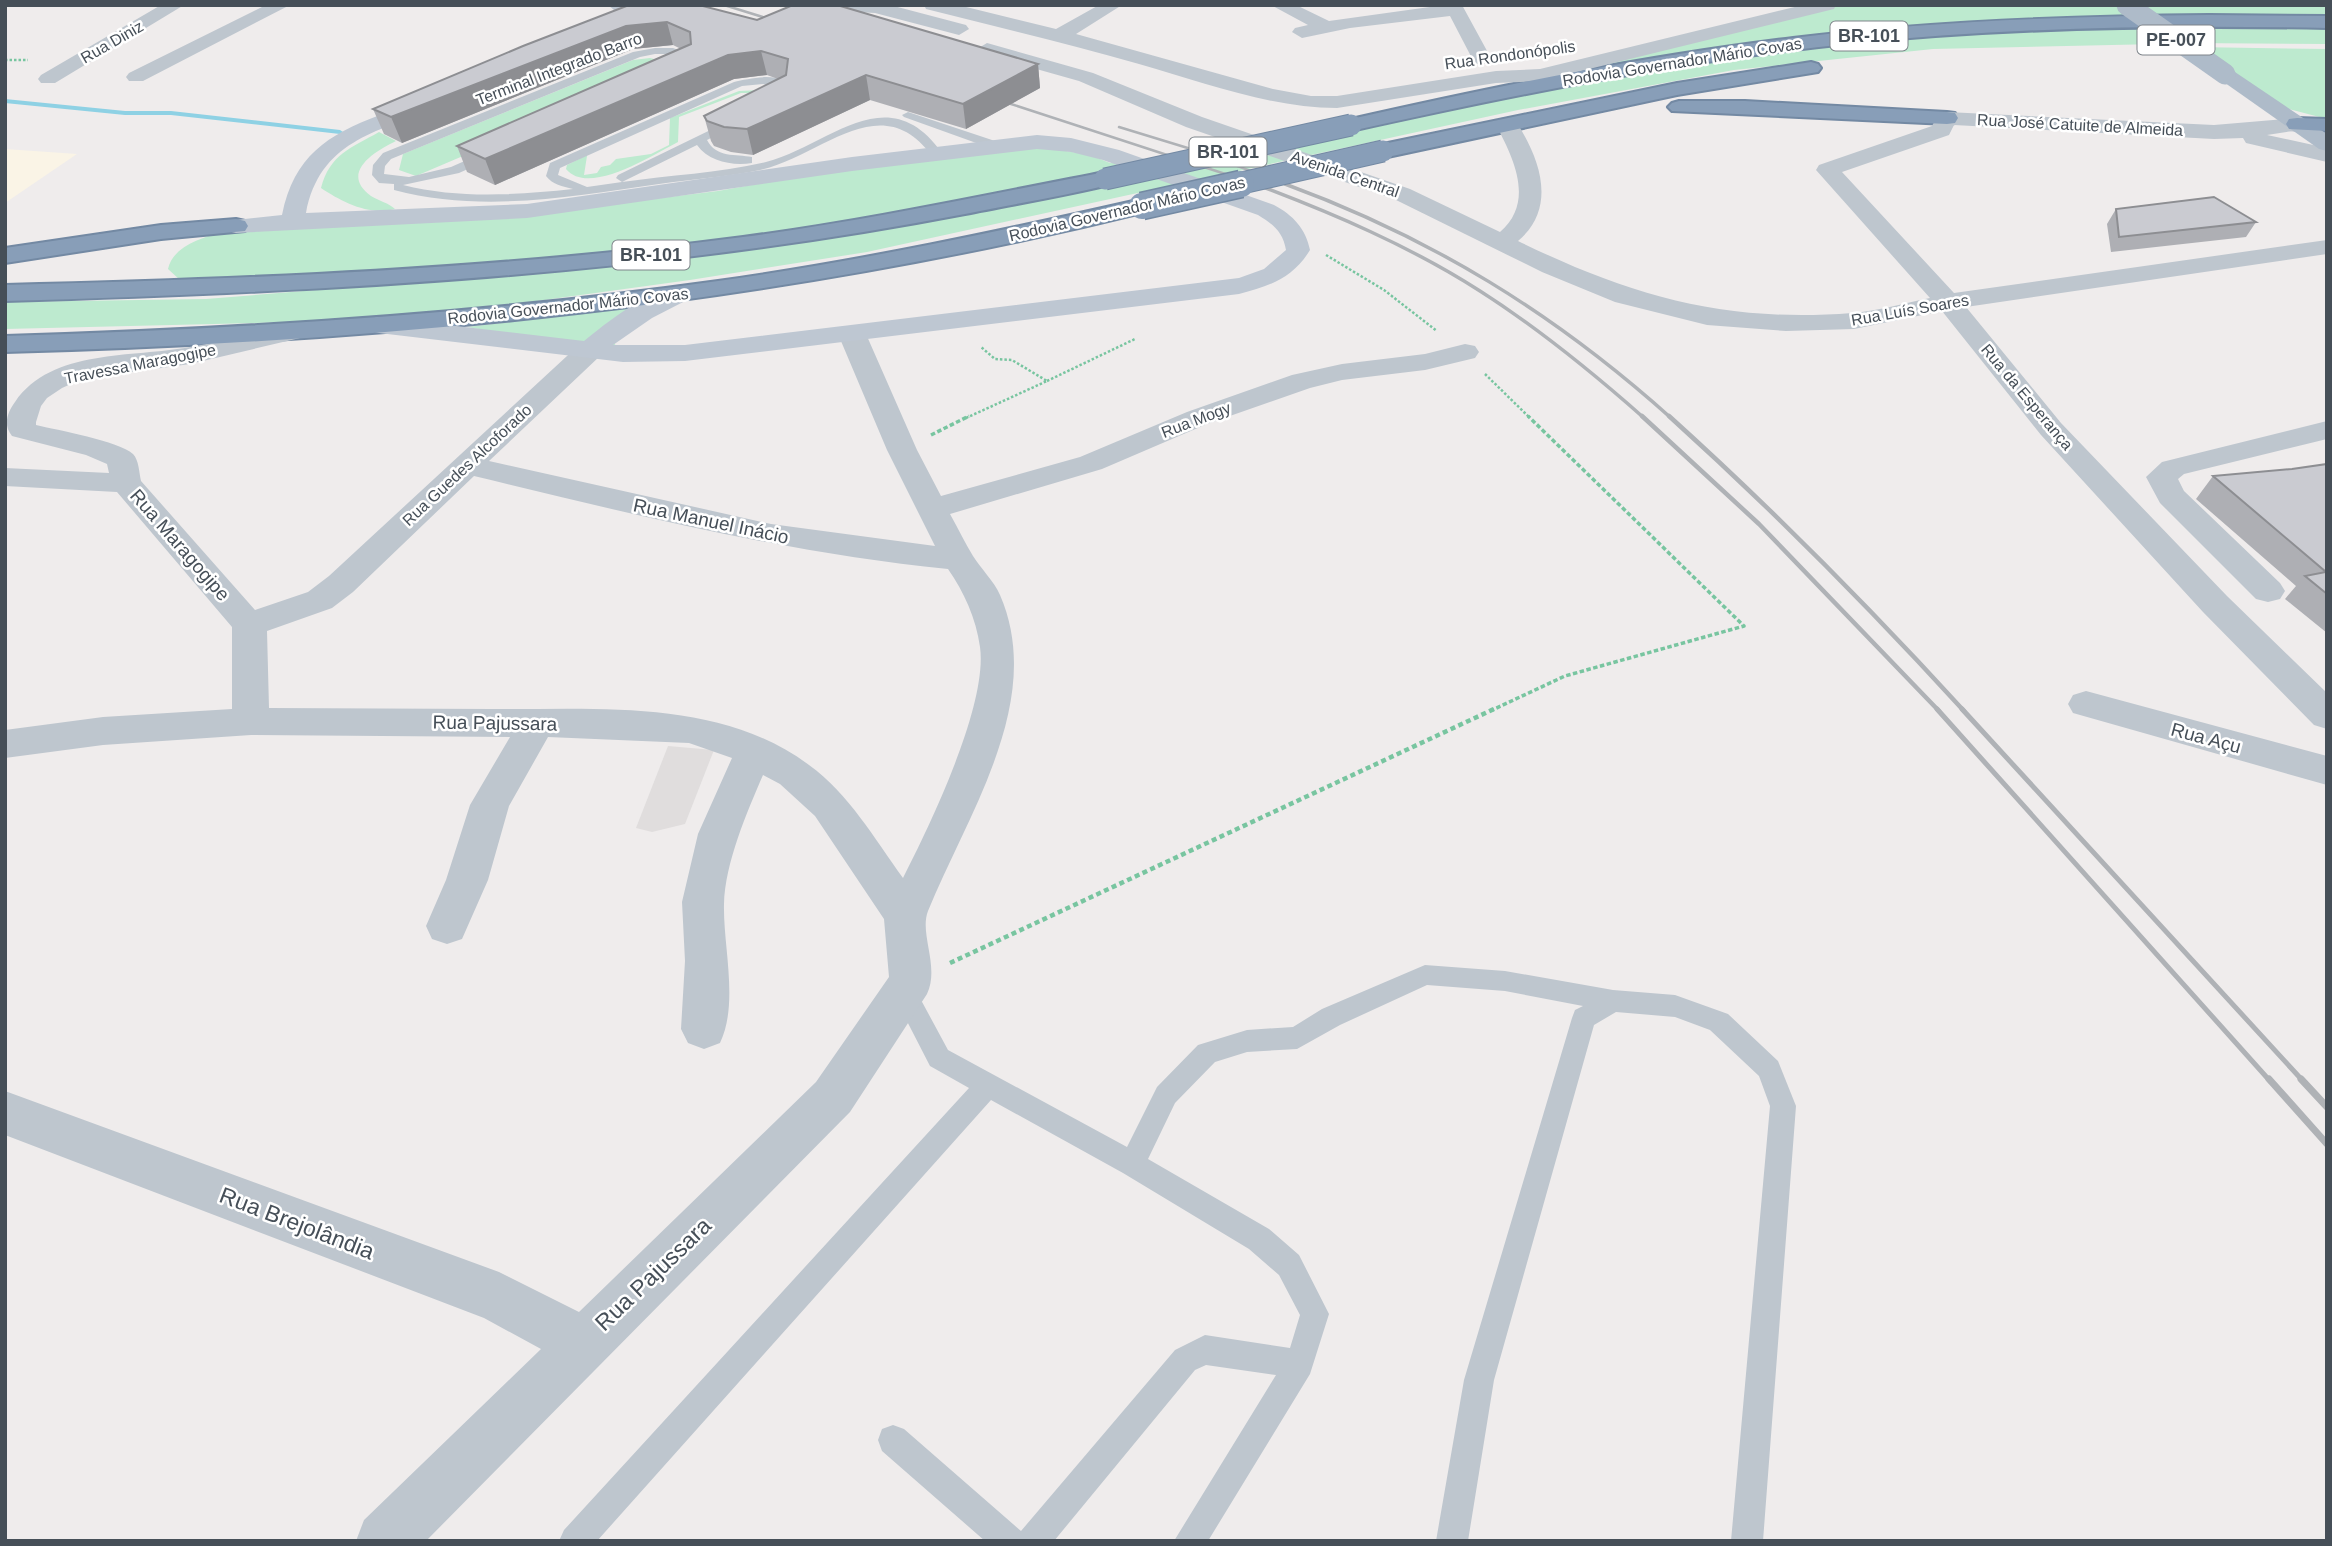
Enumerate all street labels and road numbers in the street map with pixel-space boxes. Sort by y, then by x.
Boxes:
street label: Rua Diniz [78,17,146,67]
road number: BR-101 [1830,22,1908,51]
road number: PE-007 [2138,26,2214,55]
street label: Terminal Integrado Barro [474,29,644,108]
street label: Rodovia Governador Mário Covas [1561,35,1803,89]
street label: Rua Rondonópolis [1444,37,1576,73]
street label: Rua José Catuite de Almeida [1977,111,2184,139]
road number: BR-101 [1190,138,1266,167]
street label: Avenida Central [1289,147,1401,201]
street label: Rodovia Governador Mário Covas [1007,174,1247,244]
road number: BR-101 [612,241,690,270]
street label: Rodovia Governador Mário Covas [447,285,689,327]
street label: Rua Luís Soares [1850,291,1970,329]
street label: Travessa Maragogipe [63,341,217,387]
street label: Rua da Esperança [1978,341,2076,453]
street label: Rua Mogy [1159,399,1233,441]
street label: Rua Guedes Alcoforado [399,401,535,529]
street label: Rua Maragogipe [126,485,234,605]
street label: Rua Manuel Inácio [631,494,791,548]
street label: Rua Pajussara [433,711,558,735]
street label: Rua Açu [2169,719,2243,757]
street label: Rua Brejolândia [216,1182,378,1265]
street label: Rua Pajussara [590,1212,716,1336]

